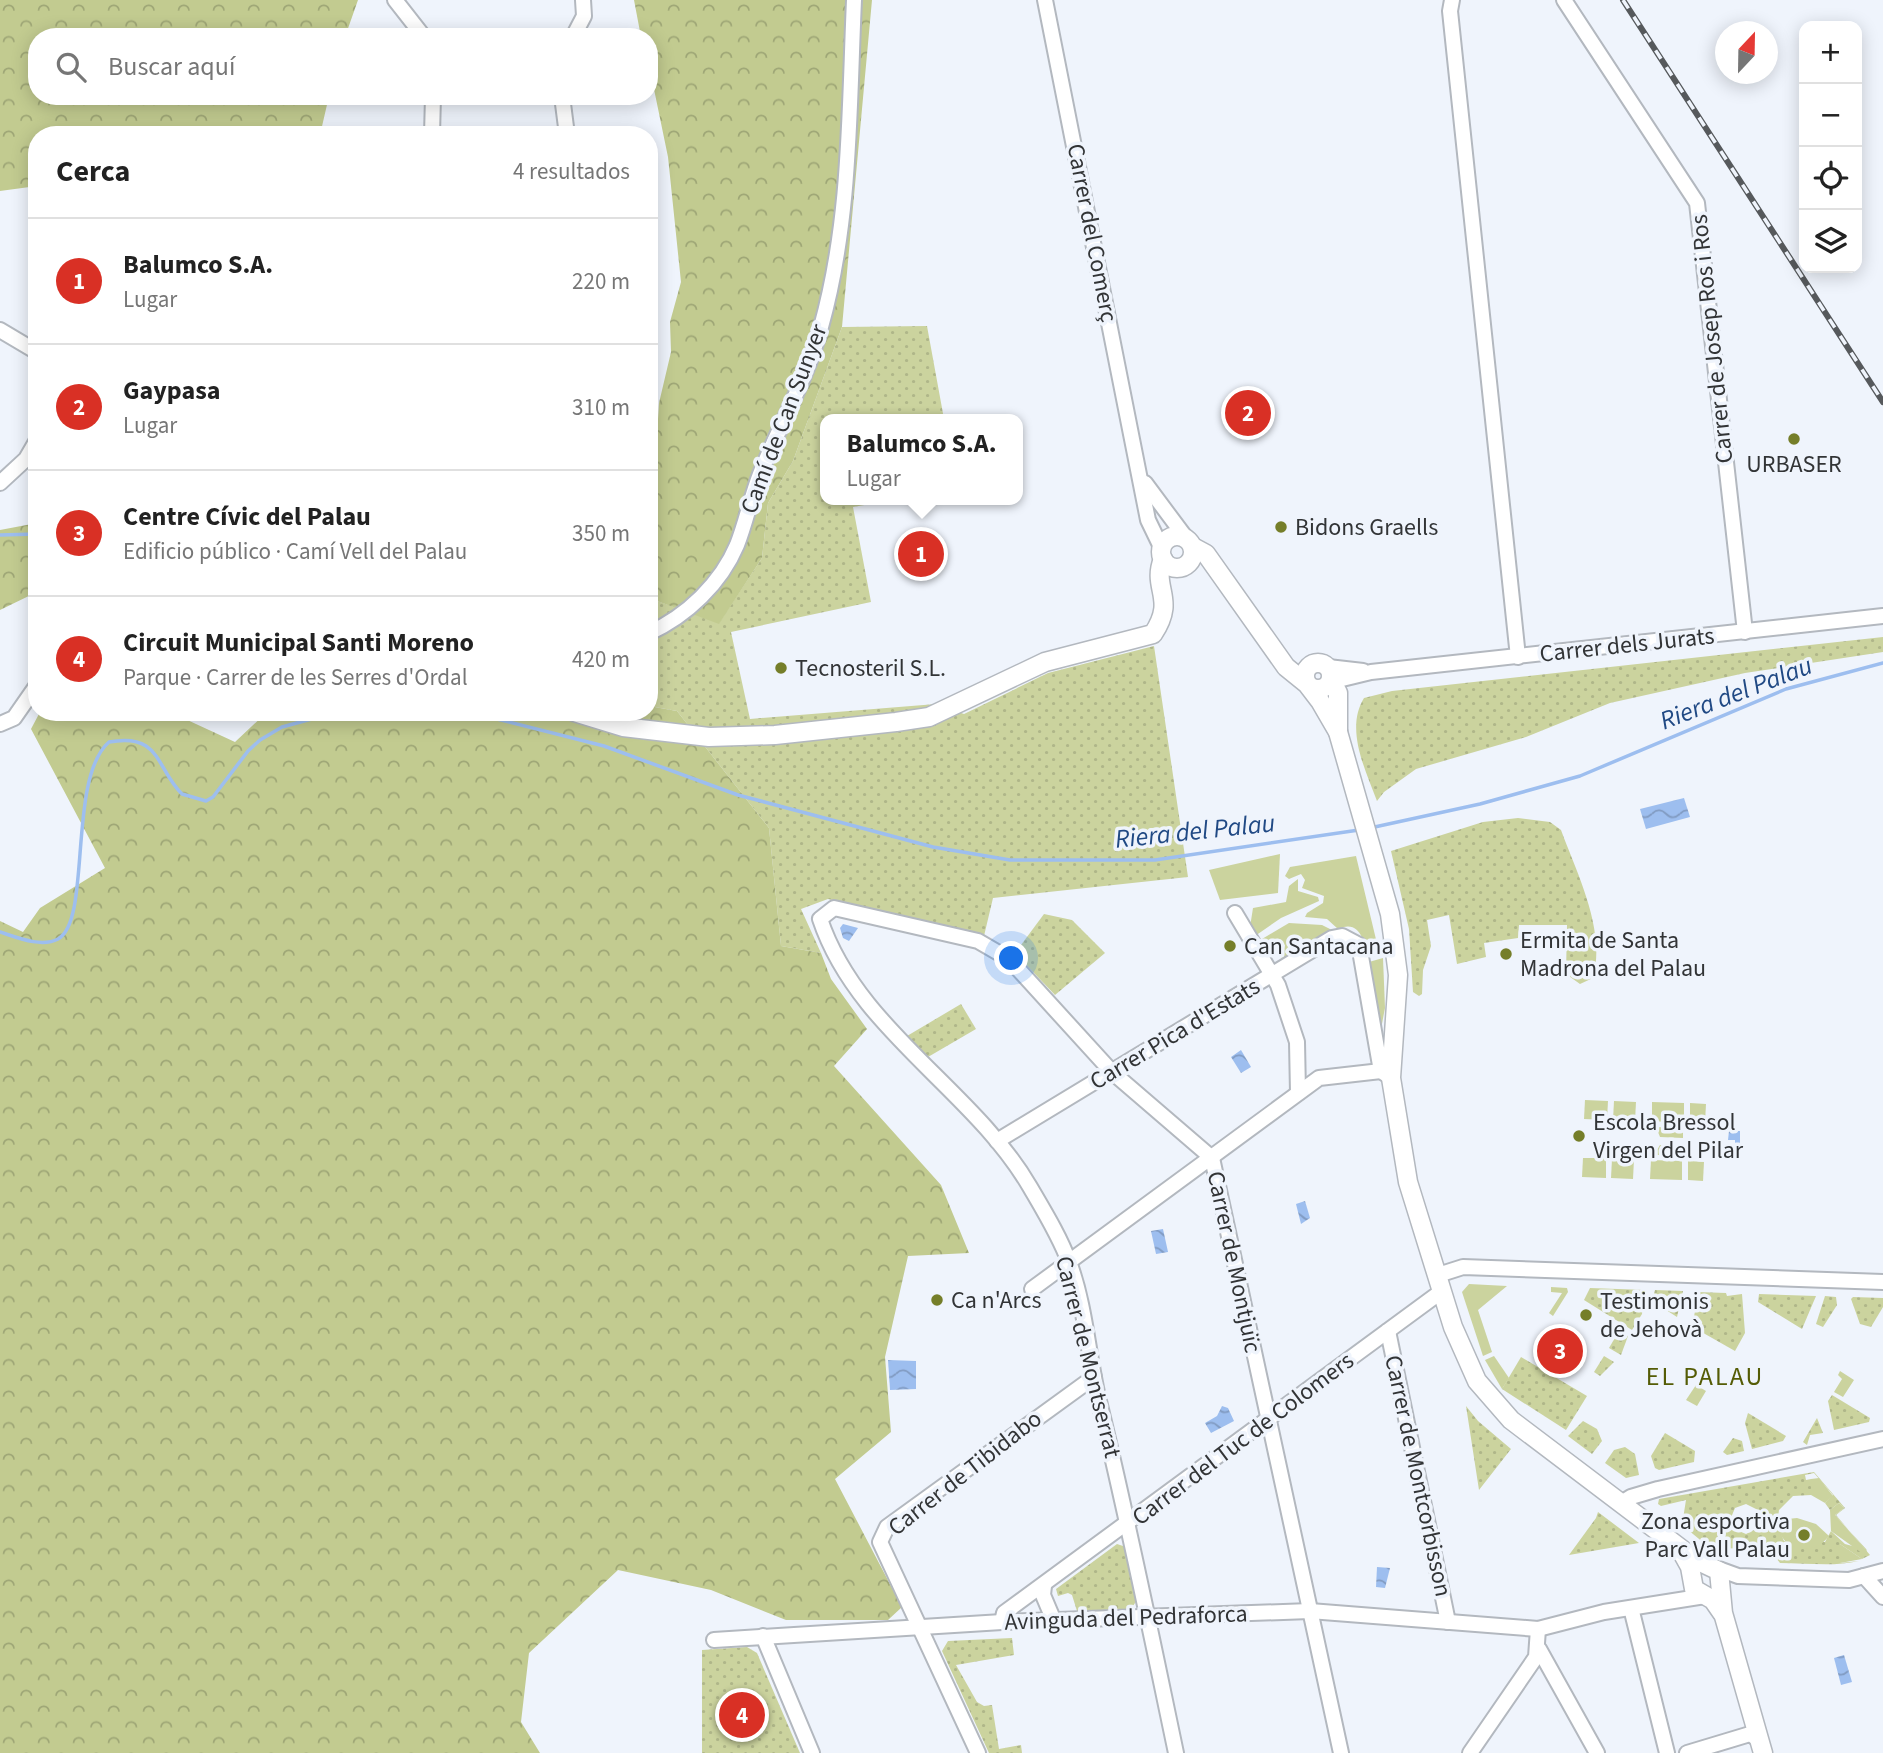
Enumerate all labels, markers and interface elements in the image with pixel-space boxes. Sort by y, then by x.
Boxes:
north arrow [1715,21,1778,84]
map controls [1799,21,1862,273]
button: + [1799,21,1862,84]
search box [28,28,658,105]
icon: search [52,48,90,86]
text: Buscar aquí [108,48,235,85]
button: − [1799,84,1862,147]
street label: Carrer del Comerç [1058,141,1126,325]
button: locate [1799,147,1862,210]
text: Cerca [56,150,130,193]
text: 4 resultados [513,155,630,188]
button: layers [1799,210,1862,273]
street label: Carrer de Josep Ros i Ros [1682,213,1742,465]
text: Balumco S.A. [123,246,273,283]
text: 1 [73,265,85,298]
text: 220 m [572,265,630,298]
text: Lugar [123,283,177,316]
street label: Camí de Can Sunyer [732,319,837,519]
text: Gaypasa [123,372,220,409]
pin: 2 [1225,387,1271,439]
text: 2 [73,391,85,424]
text: 310 m [572,391,630,424]
text: Lugar [123,409,177,442]
popup [820,414,1023,505]
text: Balumco S.A. [847,425,996,462]
marker: URBASER [1786,431,1802,447]
place label: URBASER [1746,447,1842,482]
text: Lugar [847,462,901,495]
text: Centre Cívic del Palau [123,498,371,535]
place label: Bidons Graells [1295,510,1438,545]
text: 3 [73,517,85,550]
text: 350 m [572,517,630,550]
marker: Bidons Graells [1273,519,1289,535]
pin: 1 [898,528,944,580]
text: Edificio público · Camí Vell del Palau [123,535,467,568]
street label: Carrer dels Jurats [1538,618,1716,672]
text: Circuit Municipal Santi Moreno [123,624,474,661]
text: 4 [73,643,85,676]
text: 420 m [572,643,630,676]
water label: Riera del Palau [1654,647,1818,739]
place label: Tecnosteril S.L. [795,651,946,686]
marker: Tecnosteril S.L. [773,660,789,676]
text: Parque · Carrer de les Serres d'Ordal [123,661,468,694]
water label: Riera del Palau [1113,804,1277,858]
place label: Ermita de Santa Madrona del Palau [1520,923,1706,986]
place label: Can Santacana [1244,929,1394,964]
marker: Can Santacana [1222,938,1238,954]
your location [994,941,1028,975]
marker: Ermita de Santa Madrona del Palau [1498,946,1514,962]
street label: Carrer Pica d'Estats [1083,969,1267,1099]
place label: Escola Bressol Virgen del Pilar [1593,1105,1744,1168]
marker: Escola Bressol Virgen del Pilar [1571,1128,1587,1144]
street label: Carrer de Montjuïc [1198,1168,1270,1356]
street label: Carrer de Montserrat [1046,1253,1130,1461]
place label: Ca n'Arcs [951,1283,1042,1318]
place label: Testimonis de Jehovà [1600,1284,1709,1347]
marker: Ca n'Arcs [929,1292,945,1308]
marker: Testimonis de Jehovà [1578,1307,1594,1323]
pin: 3 [1537,1325,1583,1377]
street label: Carrer del Tuc de Colomers [1125,1344,1361,1534]
street label: Carrer de Montcorbisson [1375,1352,1461,1600]
district label: EL PALAU [1646,1358,1764,1395]
street label: Carrer de Tibidabo [881,1402,1049,1544]
place label: Zona esportiva Parc Vall Palau [1641,1504,1790,1567]
marker: Zona esportiva Parc Vall Palau [1796,1527,1812,1543]
street label: Avinguda del Pedraforca [1004,1596,1248,1640]
pin: 4 [719,1689,765,1741]

